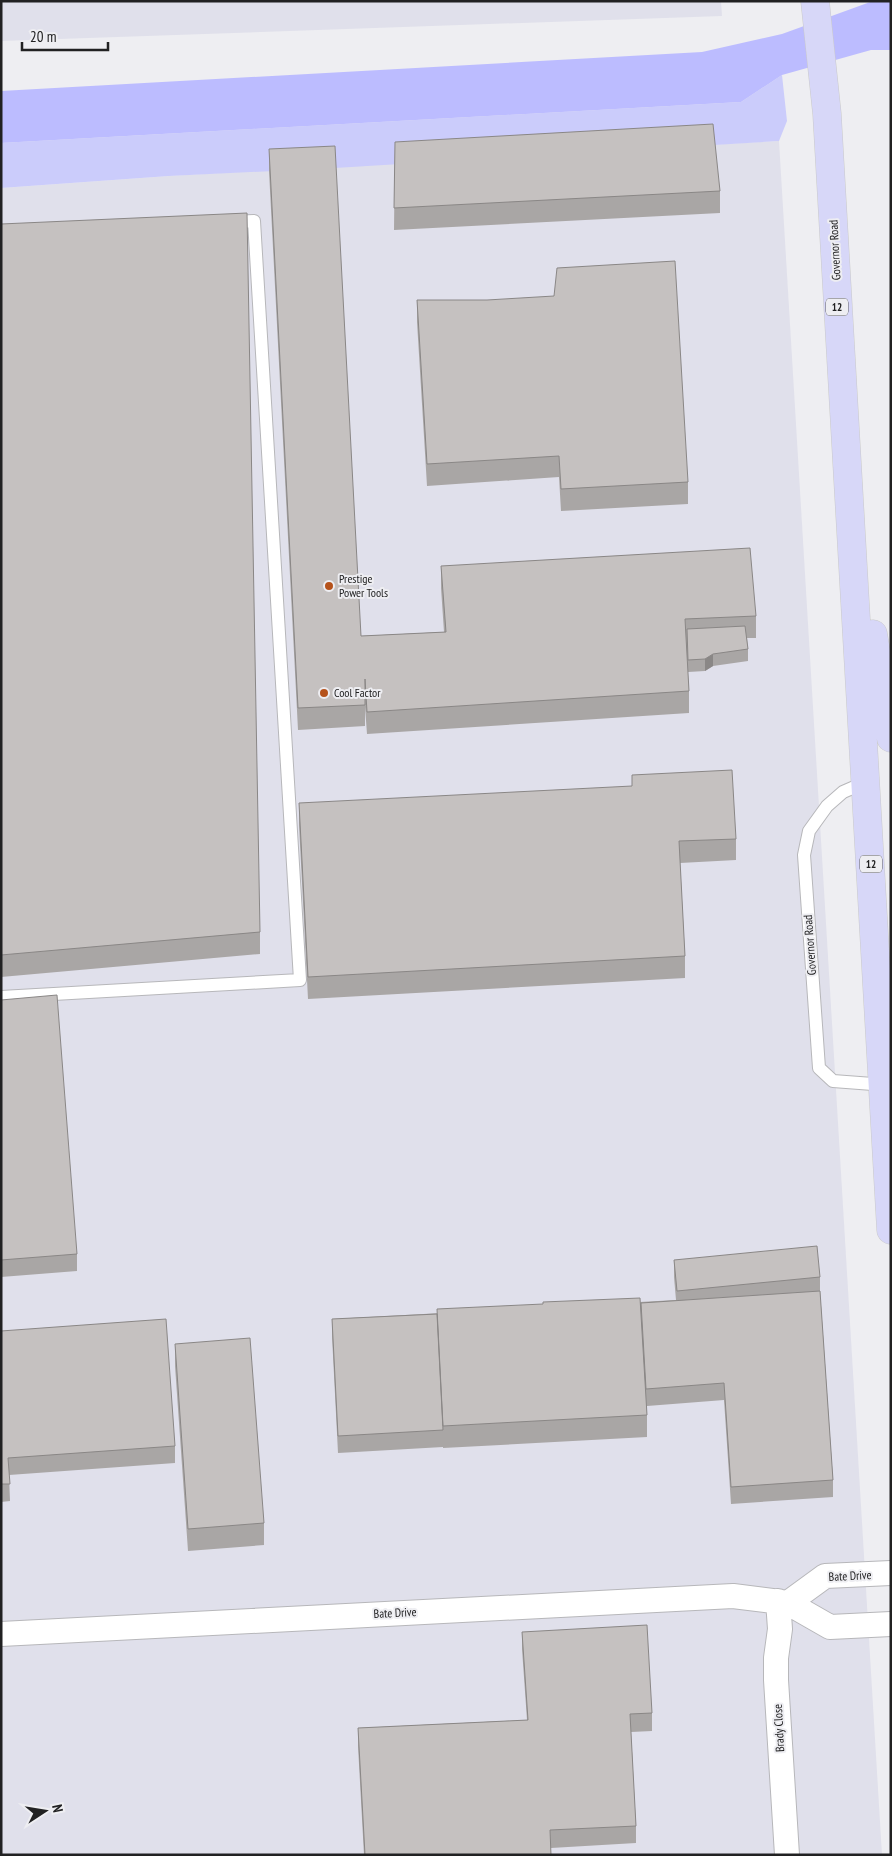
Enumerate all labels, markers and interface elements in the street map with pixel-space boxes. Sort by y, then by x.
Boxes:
scale bar [22,20,109,52]
text: 20 m [30,27,56,46]
street label: Governor Road [825,219,844,281]
road number: 12 [826,298,848,316]
place label: Prestige Power Tools [339,571,388,600]
marker: Prestige Power Tools [323,580,335,592]
place label: Cool Factor [334,685,381,700]
marker: Cool Factor [318,687,330,699]
road number: 12 [860,856,882,872]
street label: Governor Road [800,914,819,976]
street label: Bate Drive [828,1567,872,1584]
street label: Bate Drive [373,1604,417,1621]
street label: Brady Close [770,1704,787,1752]
north arrow [20,1786,70,1836]
text: N [48,1803,67,1814]

